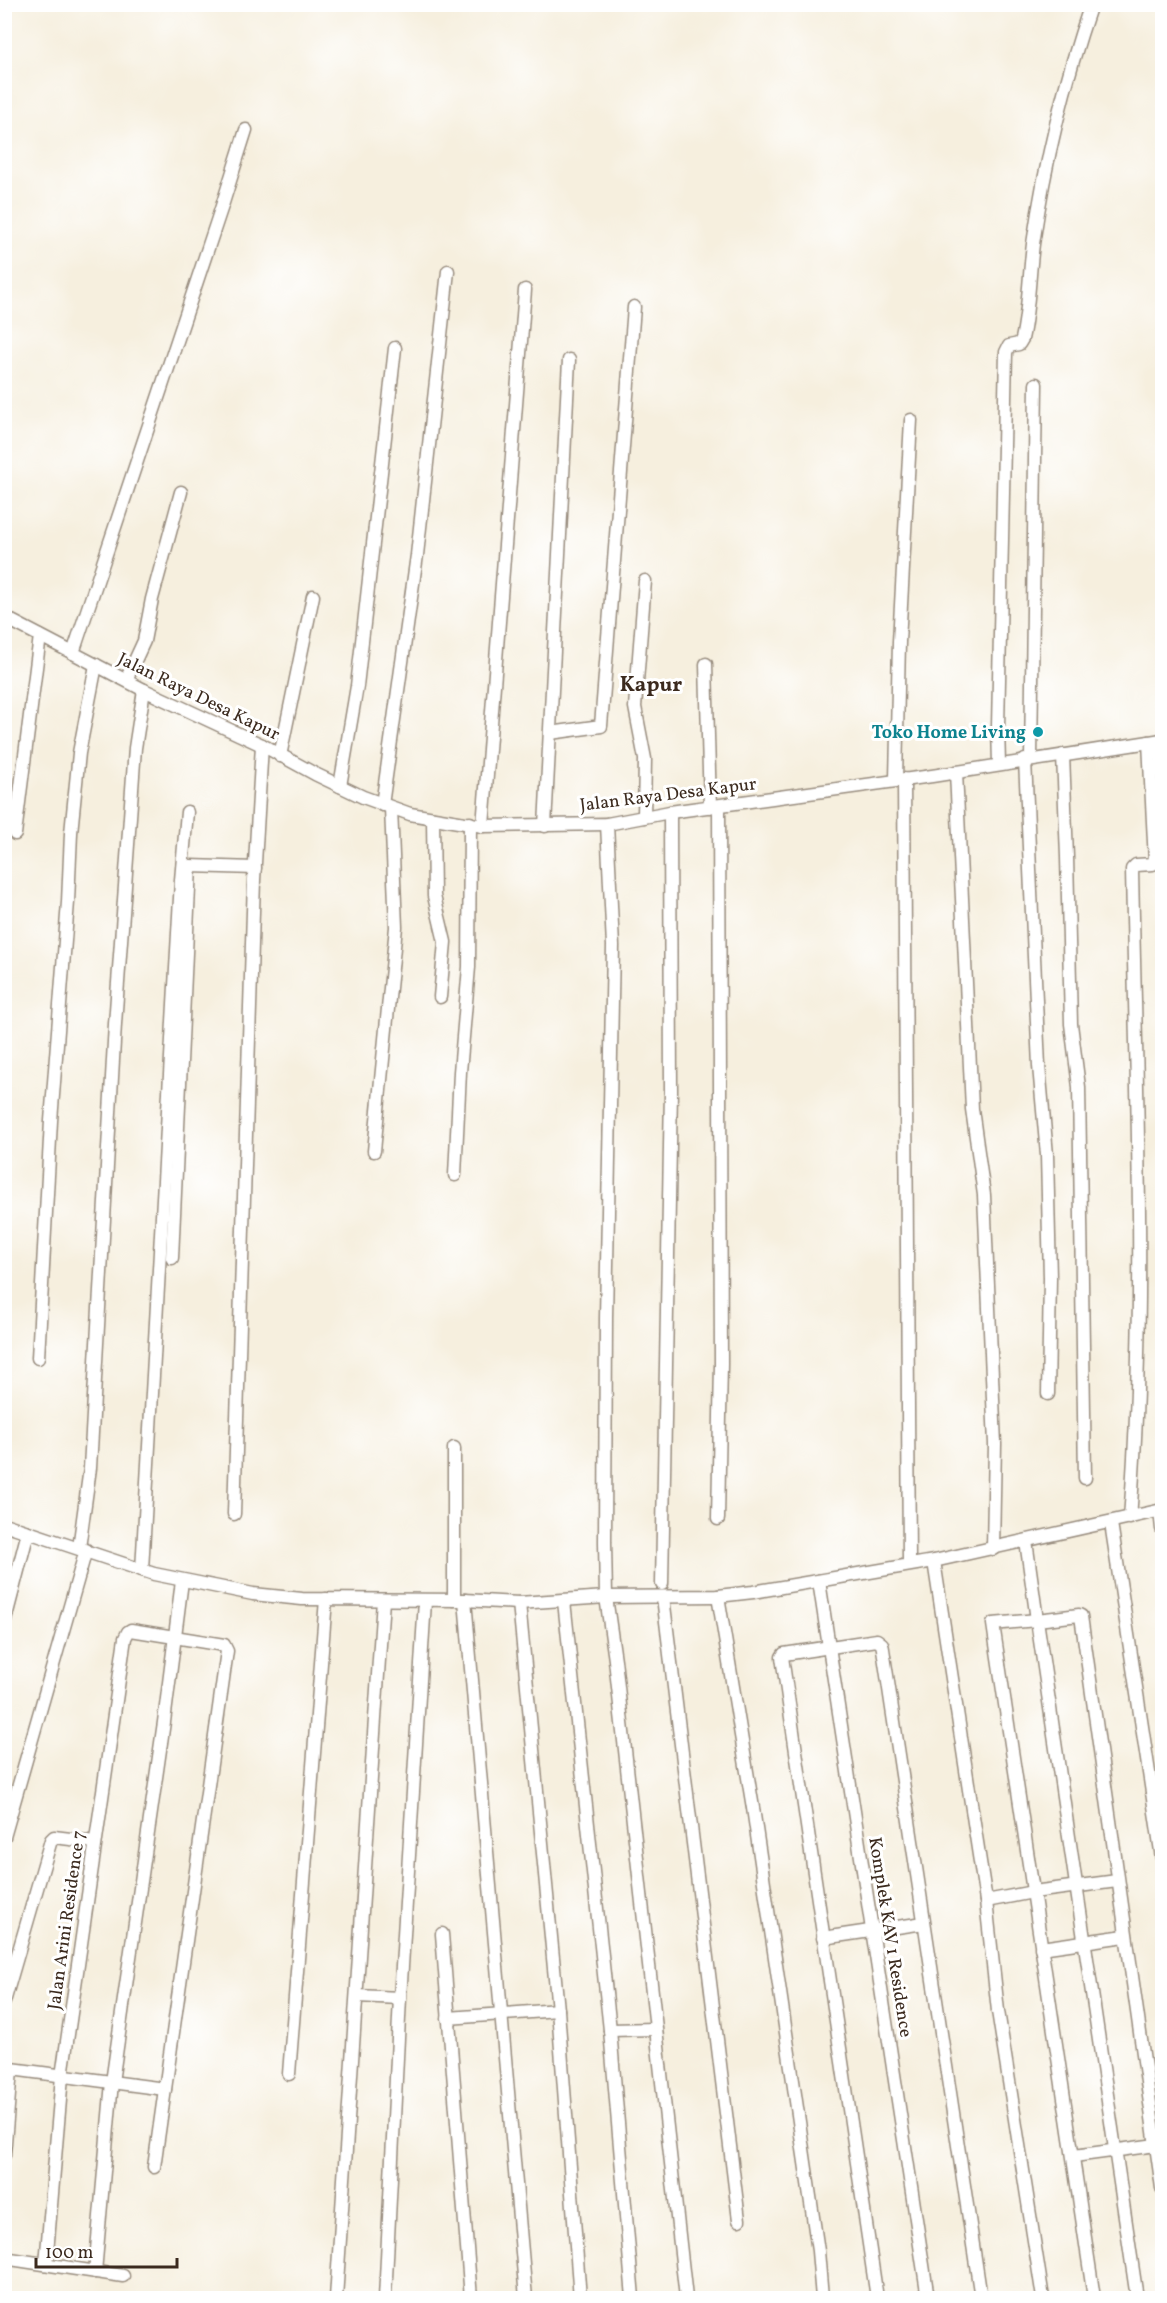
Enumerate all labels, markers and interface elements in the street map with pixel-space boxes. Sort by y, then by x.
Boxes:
street label: Jalan Raya Desa Kapur [113,647,284,748]
district label: Kapur [620,671,682,700]
place label: Toko Home Living [872,721,1026,746]
marker: Toko Home Living [1031,725,1045,739]
street label: Jalan Raya Desa Kapur [578,772,758,819]
street label: Jalan Arini Residence 7 [43,1829,92,2012]
street label: Komplek KAV 1 Residence [861,1835,918,2039]
scale bar [36,2231,177,2269]
text: 100 m [45,2241,94,2266]

